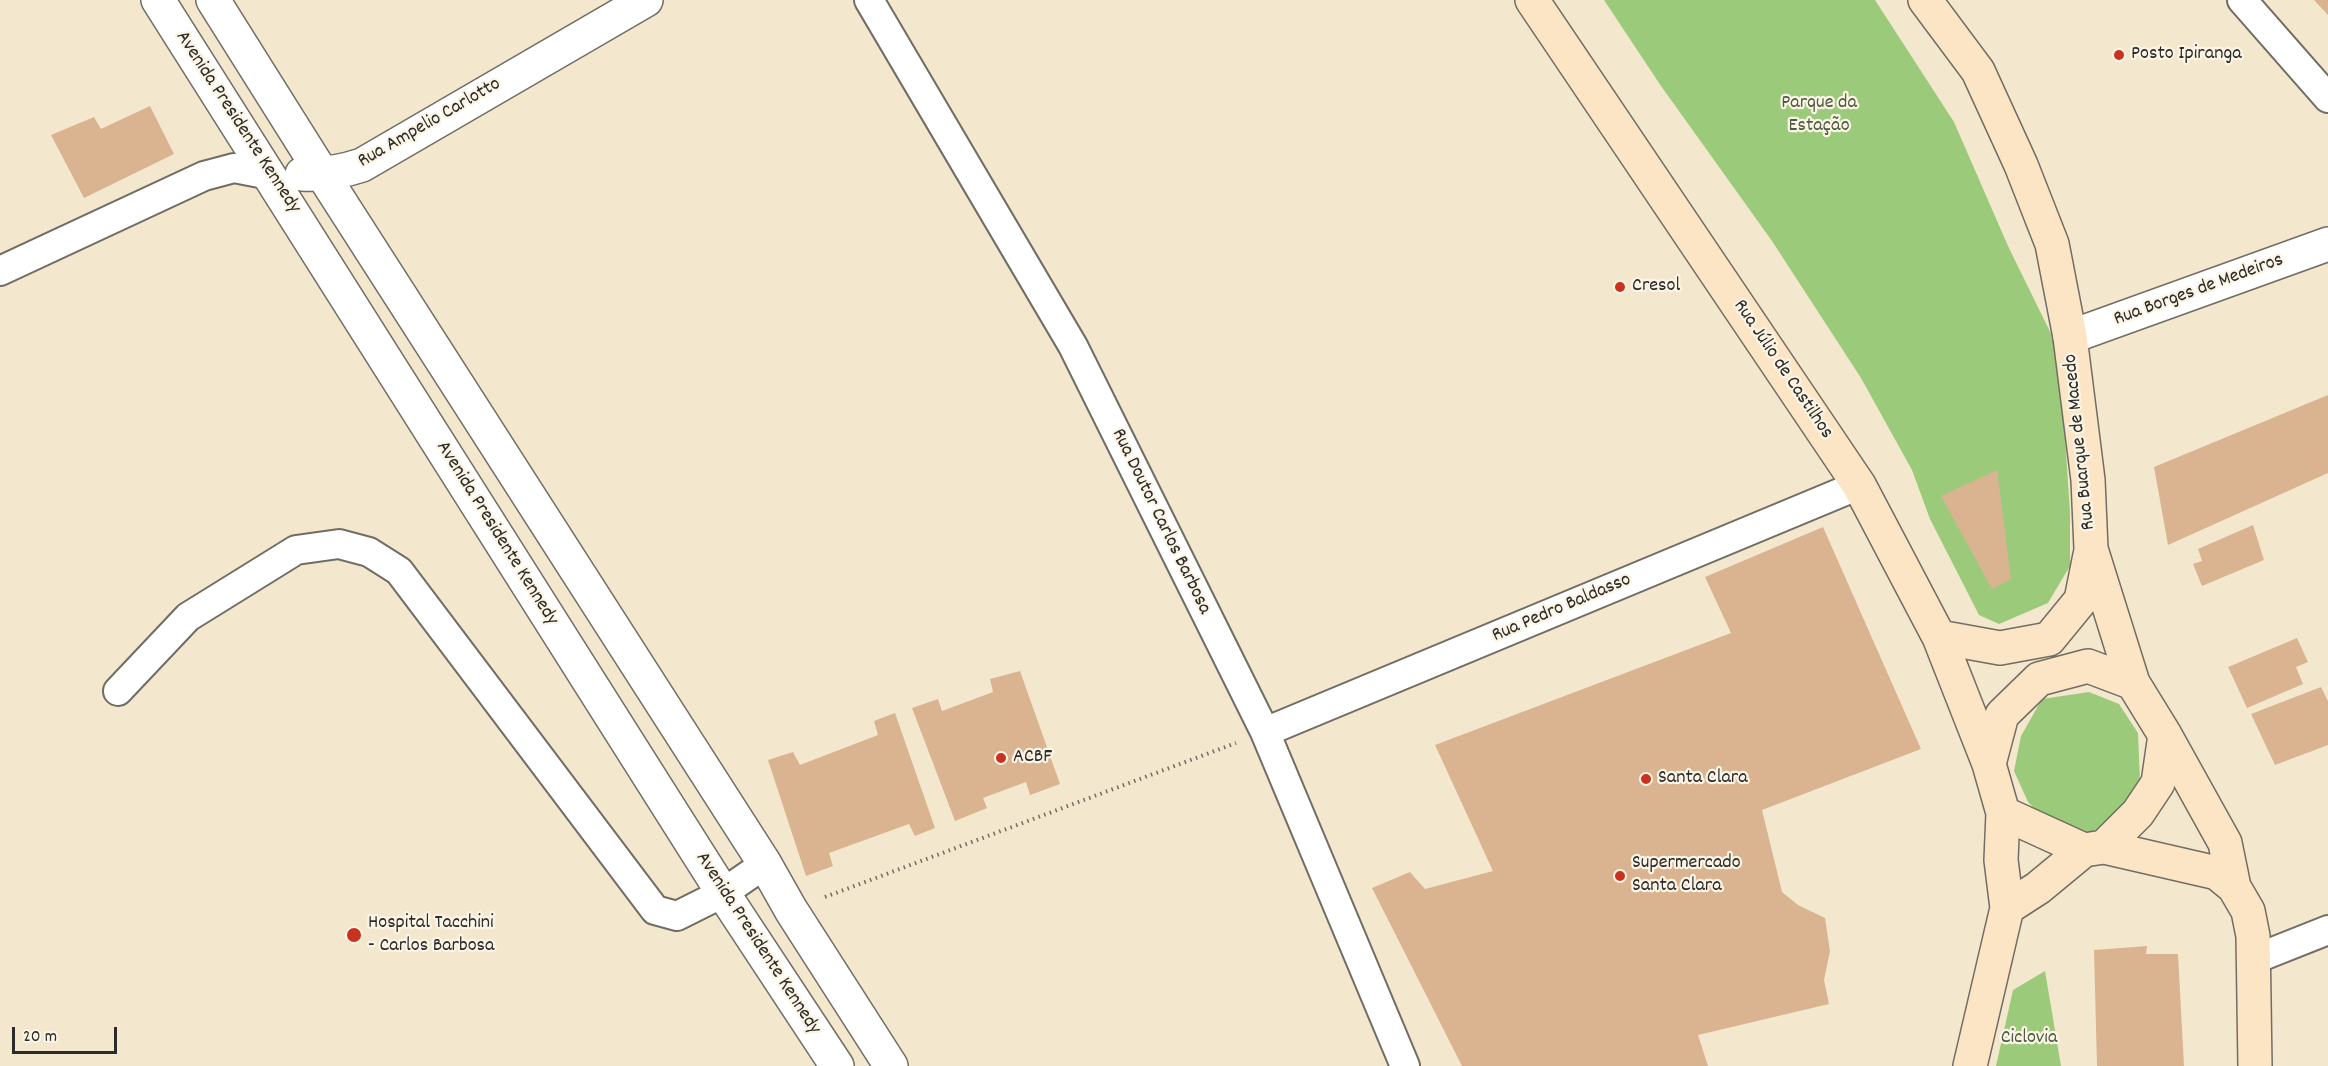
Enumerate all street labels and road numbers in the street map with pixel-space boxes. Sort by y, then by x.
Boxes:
street label: Avenida Presidente Kennedy [169,27,305,219]
street label: Rua Ampelio Carlotto [354,73,506,175]
street label: Rua Borges de Medeiros [2111,249,2287,333]
street label: Rua Júlio de Castilhos [1727,296,1837,444]
street label: Rua Buarque de Macedo [2060,353,2102,531]
street label: Rua Doutor Carlos Barbosa [1105,425,1215,619]
street label: Avenida Presidente Kennedy [429,437,563,631]
street label: Rua Pedro Baldasso [1489,569,1635,649]
street label: Avenida Presidente Kennedy [689,848,825,1040]

